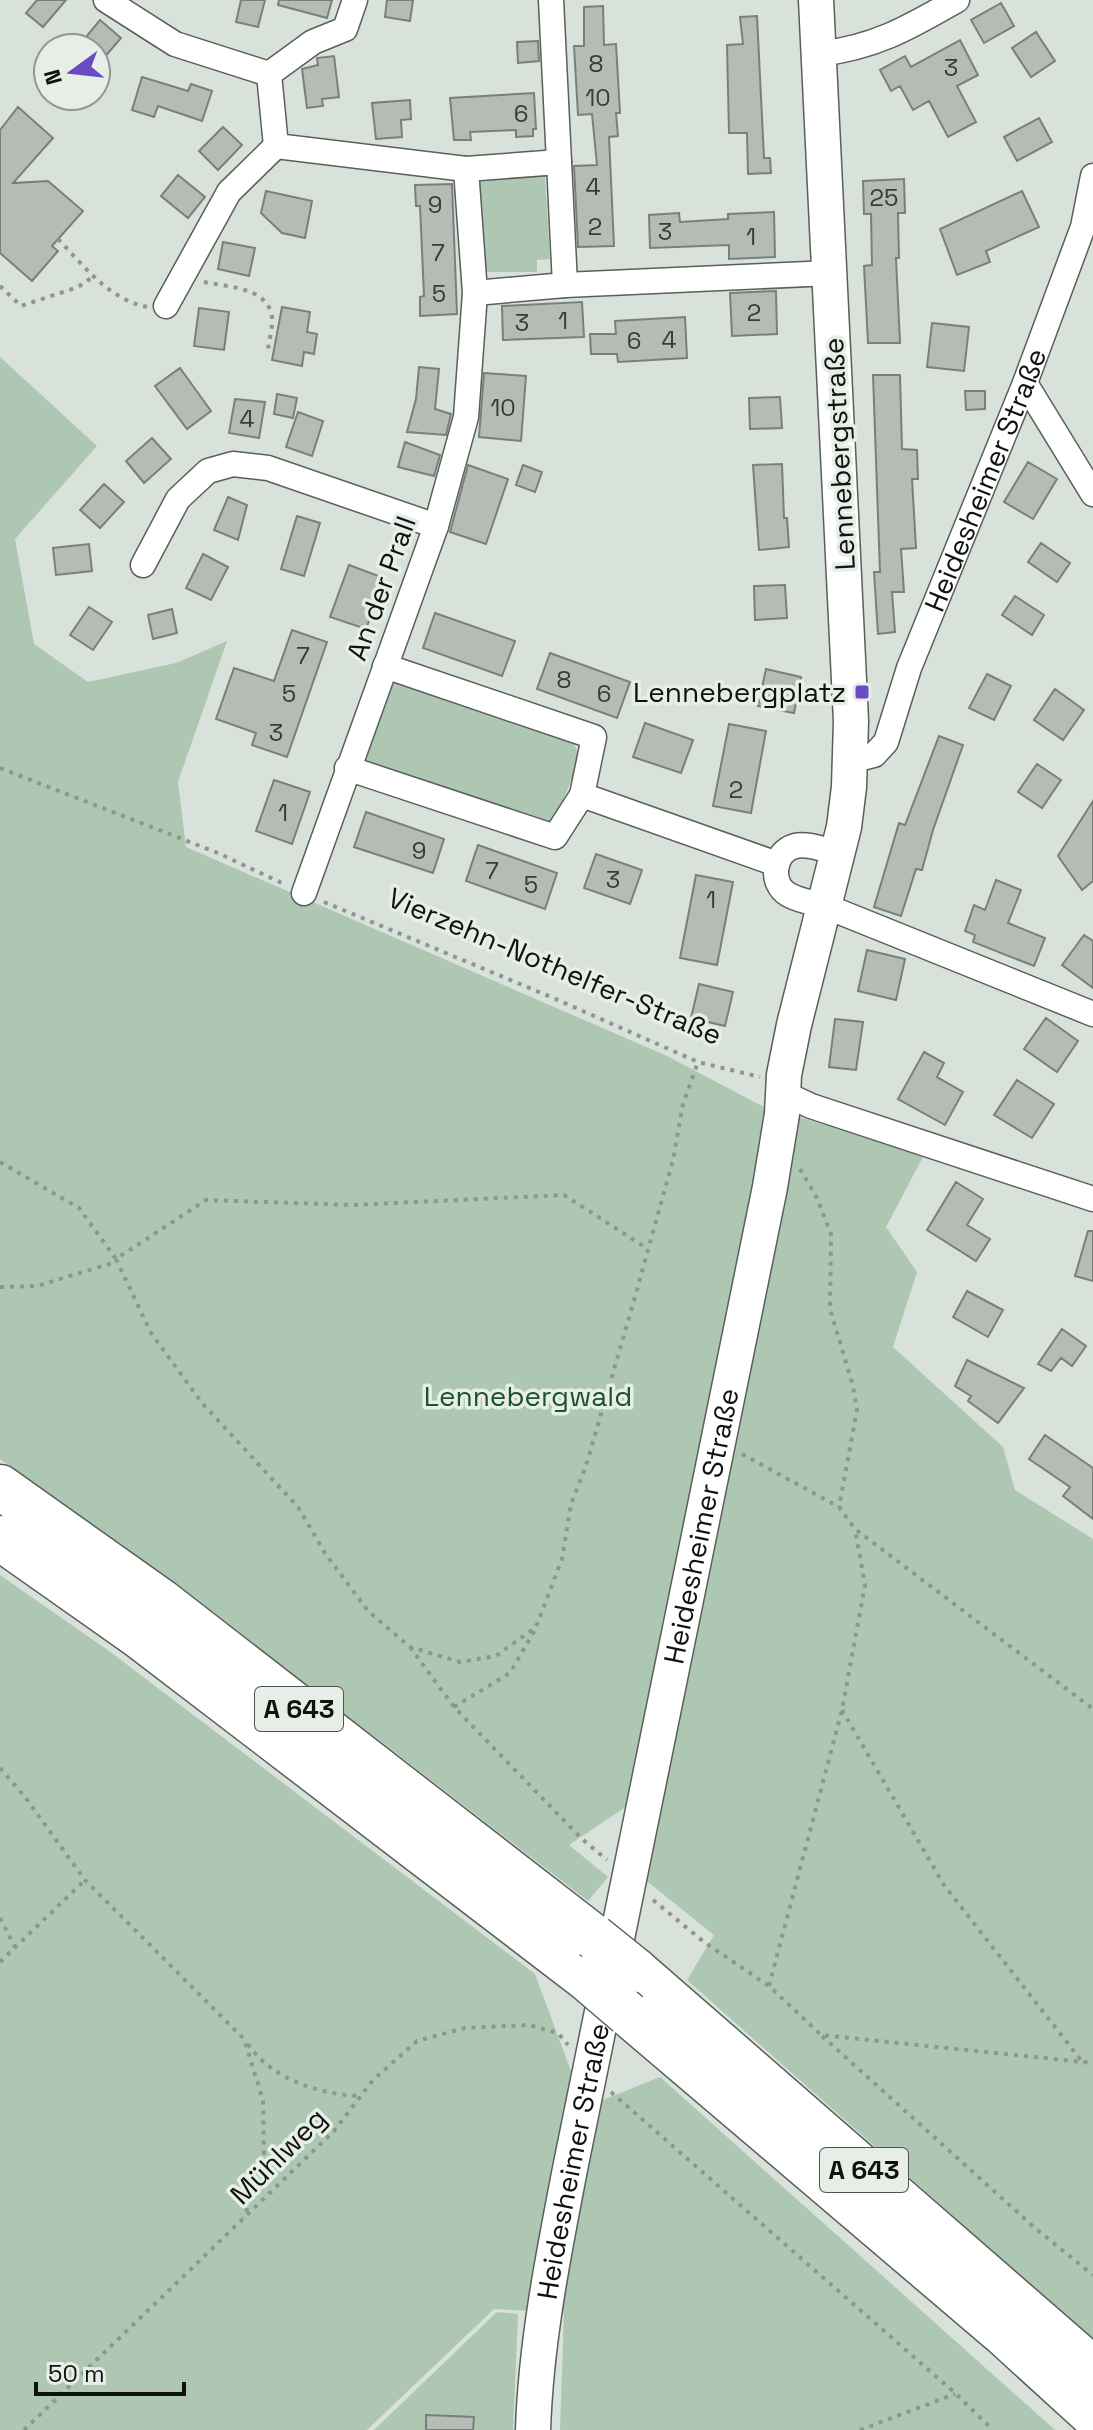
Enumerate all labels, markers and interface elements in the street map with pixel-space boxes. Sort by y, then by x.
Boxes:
north arrow [32,32,112,112]
house number: 8 [589,48,603,79]
house number: 3 [944,52,958,83]
text: N [37,66,68,88]
house number: 10 [585,82,611,113]
house number: 6 [514,98,528,129]
house number: 4 [586,171,601,202]
house number: 25 [870,182,898,213]
house number: 9 [428,189,442,220]
house number: 2 [588,211,602,242]
house number: 3 [658,216,672,247]
house number: 1 [746,221,756,252]
house number: 7 [431,237,445,268]
house number: 5 [432,278,446,309]
house number: 2 [747,297,761,328]
house number: 1 [558,305,568,336]
house number: 3 [515,307,529,338]
house number: 4 [662,324,677,355]
house number: 6 [627,325,641,356]
street label: Lennebergstraße [815,337,863,571]
street label: Heidesheimer Straße [916,343,1054,617]
house number: 10 [490,392,516,423]
house number: 4 [240,403,255,434]
street label: An der Prall [338,511,424,665]
house number: 7 [296,640,310,671]
house number: 8 [557,664,571,695]
place label: Lennebergplatz [633,674,846,710]
house number: 5 [282,678,296,709]
house number: 6 [597,678,611,709]
marker: Lennebergplatz [853,683,871,701]
house number: 3 [269,717,283,748]
house number: 2 [729,774,743,805]
house number: 1 [278,797,288,828]
house number: 9 [412,835,426,866]
house number: 7 [485,855,499,886]
house number: 3 [606,864,620,895]
house number: 5 [524,869,538,900]
street label: Vierzehn-Nothelfer-Straße [383,879,727,1053]
house number: 1 [706,884,716,915]
park label: Lennebergwald [424,1378,632,1414]
street label: Heidesheimer Straße [655,1385,747,1667]
road number: A 643 [255,1687,343,1731]
street label: Heidesheimer Straße [529,2020,617,2302]
street label: Mühlweg [222,2100,334,2212]
road number: A 643 [820,2148,908,2192]
scale bar [36,2346,184,2396]
text: 50 m [48,2358,105,2389]

